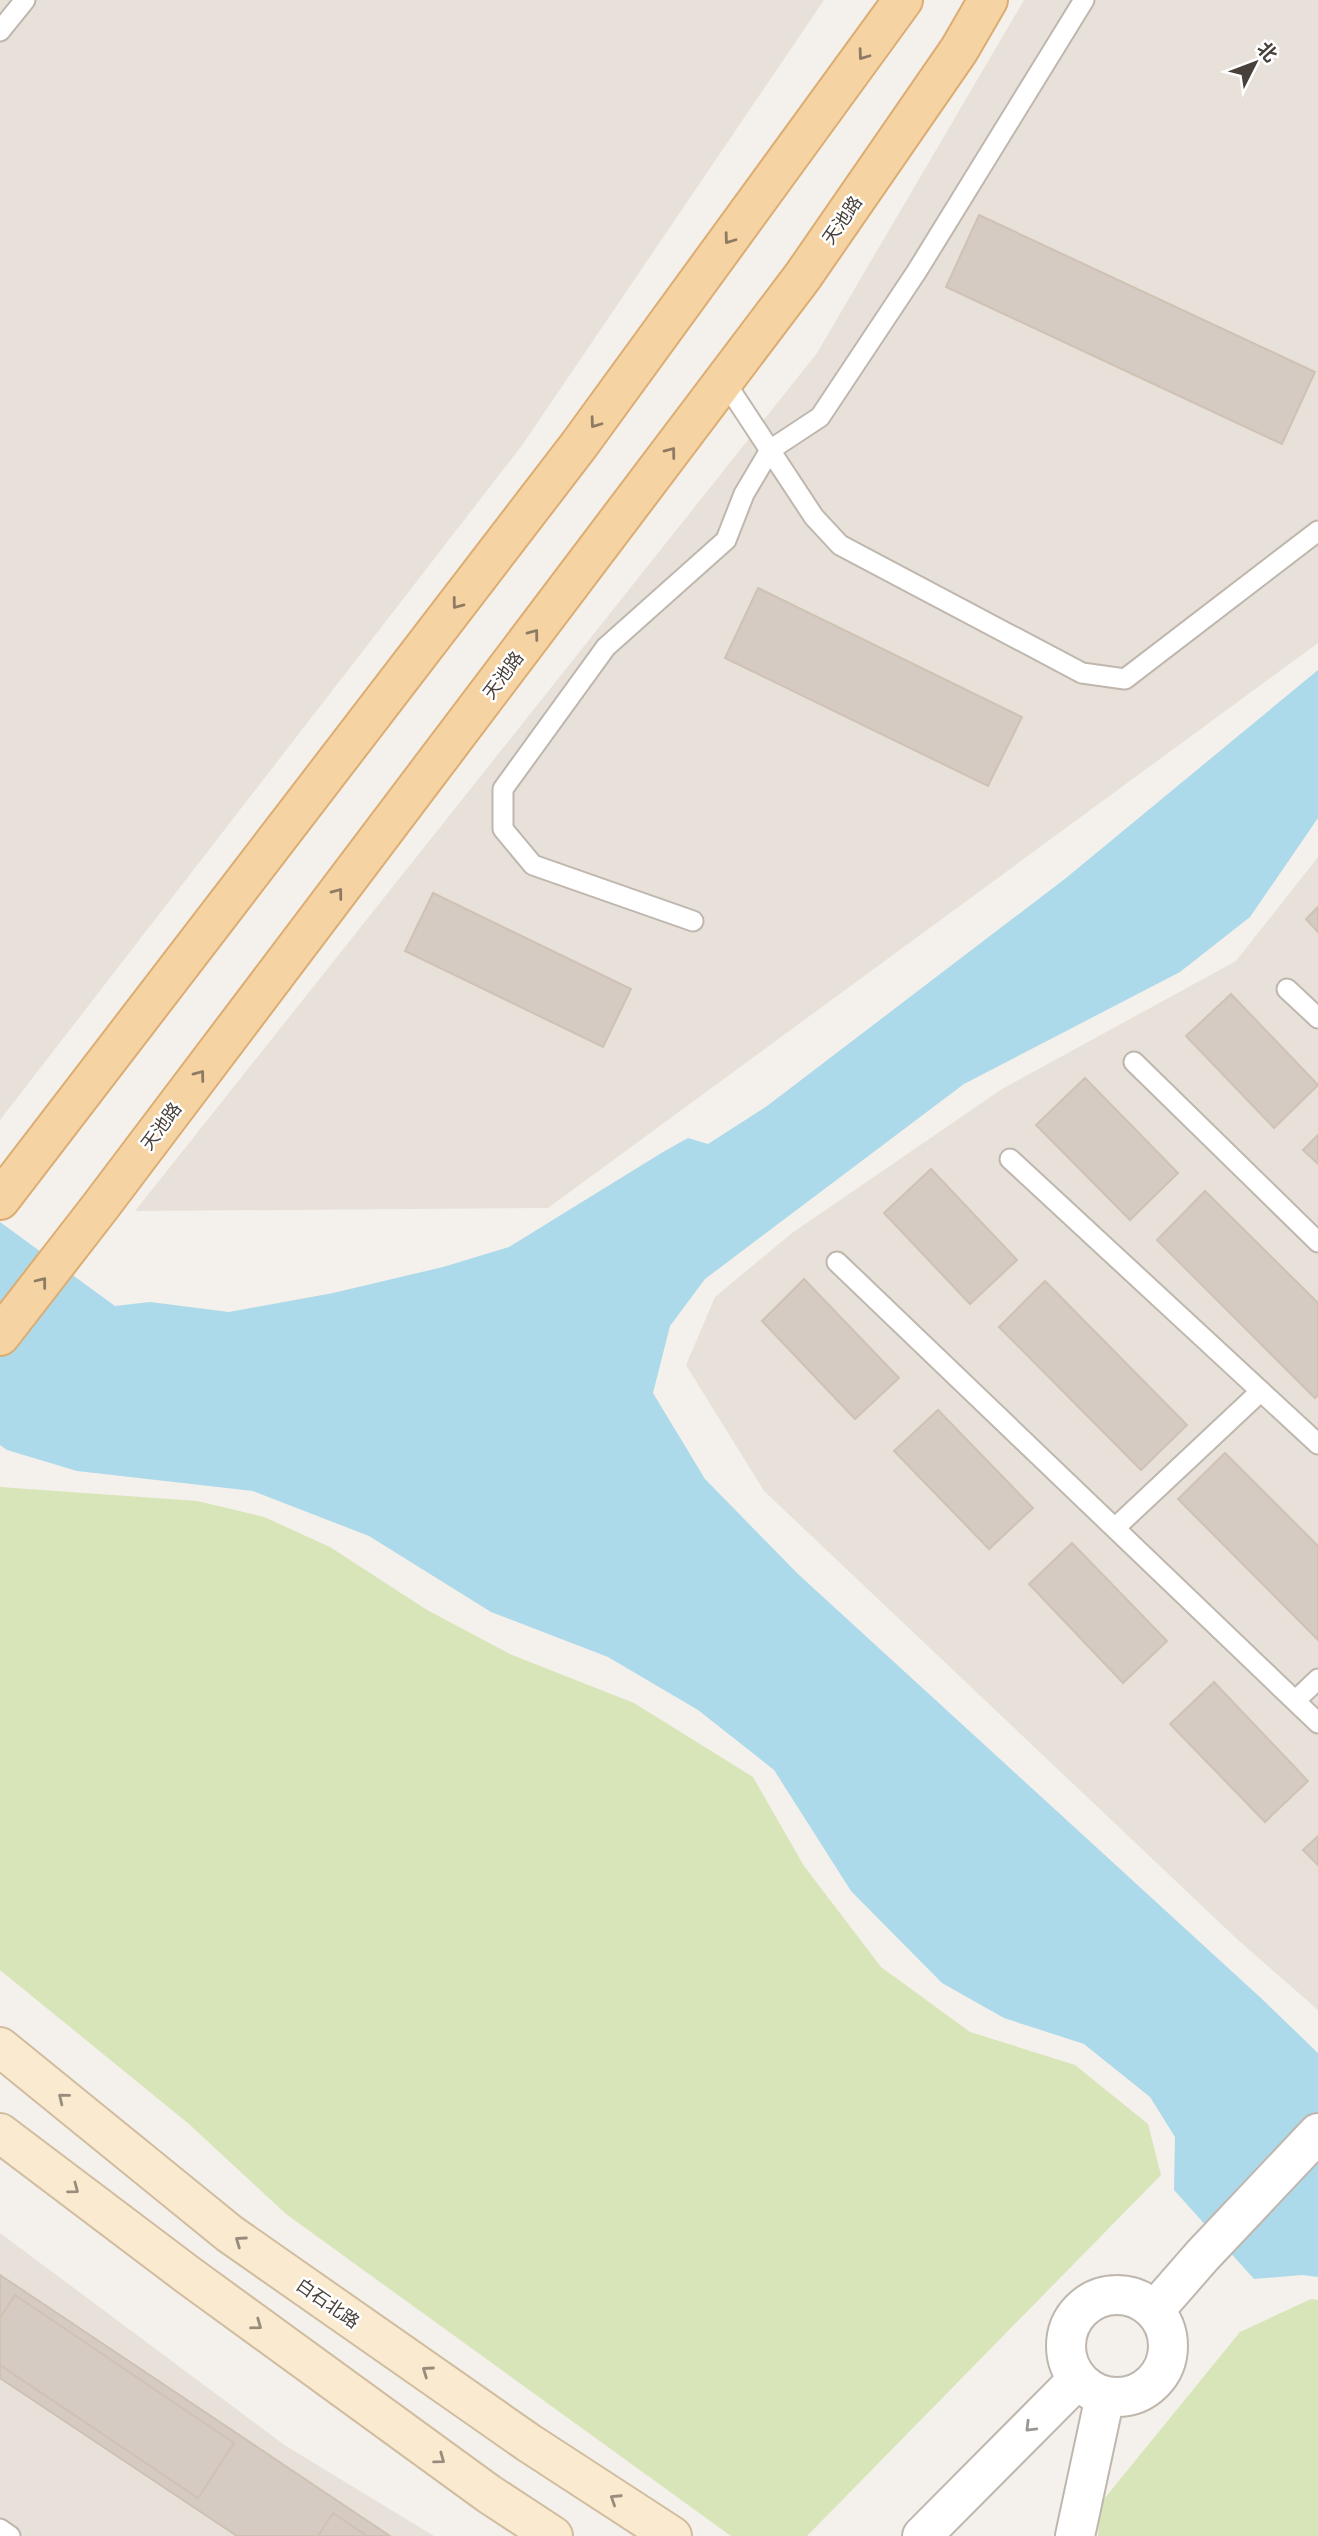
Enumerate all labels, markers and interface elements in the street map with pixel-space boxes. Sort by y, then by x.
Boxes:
north arrow [1220,28,1290,98]
text: 北 [1251,35,1285,68]
one-way arrow [859,47,871,60]
street label: 天池路 [815,190,869,250]
one-way arrow [725,231,738,244]
one-way arrow [591,415,603,428]
one-way arrow [663,448,676,460]
one-way arrow [453,596,466,609]
one-way arrow [526,629,539,642]
street label: 天池路 [476,645,530,705]
one-way arrow [329,889,342,901]
one-way arrow [192,1070,205,1082]
street label: 天池路 [134,1096,188,1156]
one-way arrow [33,1277,46,1289]
one-way arrow [58,2094,70,2107]
one-way arrow [66,2181,79,2194]
one-way arrow [235,2237,248,2249]
street label: 白石北路 [291,2271,365,2335]
one-way arrow [249,2317,261,2329]
one-way arrow [421,2366,434,2379]
one-way arrow [1025,2419,1038,2432]
one-way arrow [433,2451,445,2463]
one-way arrow [610,2494,623,2507]

